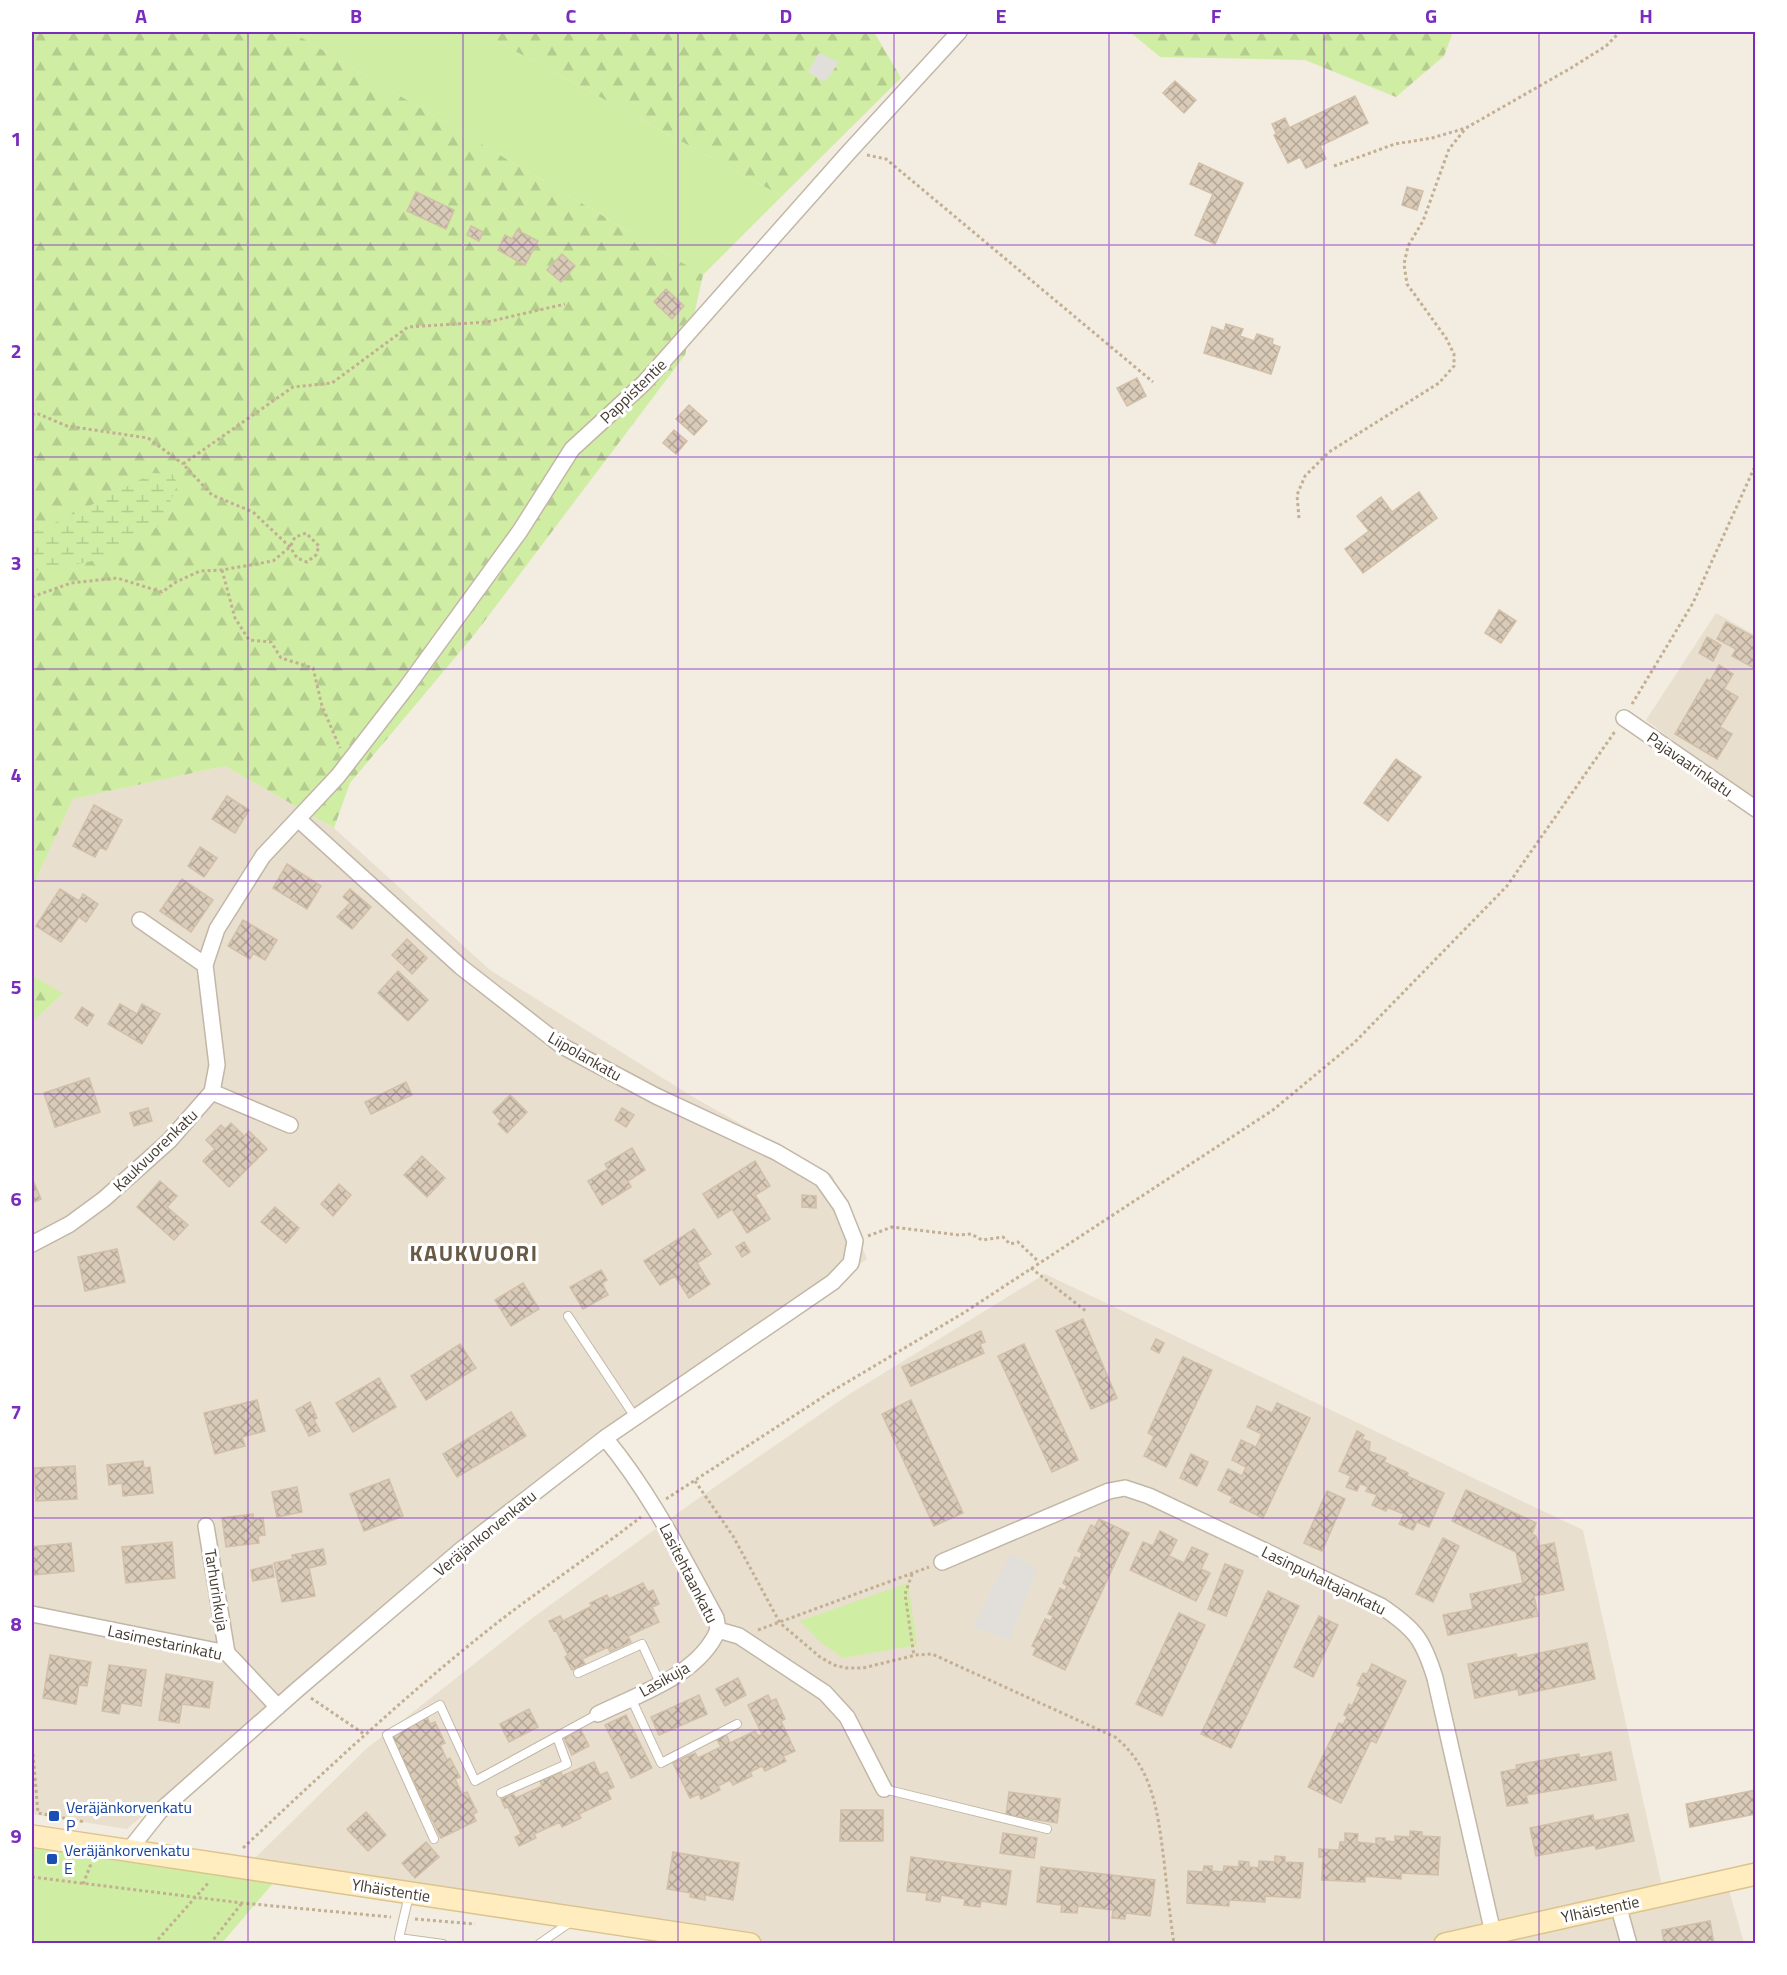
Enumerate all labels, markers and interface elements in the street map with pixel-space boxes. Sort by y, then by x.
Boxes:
text: A [135,0,147,31]
text: B [350,0,362,31]
text: C [566,0,577,31]
text: D [780,0,792,31]
text: E [995,0,1007,31]
text: F [1211,0,1222,31]
text: G [1425,0,1437,31]
text: H [1639,0,1653,31]
text: 1 [10,123,22,154]
text: 2 [10,335,22,366]
street label: Pappistentie [594,353,672,429]
text: 3 [10,547,22,578]
street label: Pajavaarinkatu [1642,726,1738,802]
text: 4 [10,759,22,790]
text: 5 [10,971,22,1002]
street label: Liipolankatu [544,1025,626,1087]
street label: Kaukvuorenkatu [107,1103,203,1197]
text: 6 [10,1183,22,1214]
district label: KAUKVUORI [409,1236,539,1270]
text: 7 [10,1396,22,1427]
street label: Veräjänkorvenkatu [429,1484,541,1582]
street label: Lasitehtaankatu [654,1519,724,1627]
street label: Lasinpuhaltajankatu [1258,1539,1390,1621]
street label: Tarhurinkuja [199,1547,235,1633]
text: 8 [10,1608,22,1639]
street label: Lasimestarinkatu [106,1618,224,1666]
street label: Lasikuja [634,1655,694,1703]
place label: Veräjänkorvenkatu P [66,1795,192,1837]
marker: Veräjänkorvenkatu P [47,1809,61,1823]
text: 9 [10,1820,22,1851]
place label: Veräjänkorvenkatu E [64,1838,190,1880]
marker: Veräjänkorvenkatu E [45,1852,59,1866]
street label: Ylhäistentie [350,1872,432,1908]
street label: Ylhäistentie [1559,1889,1641,1929]

